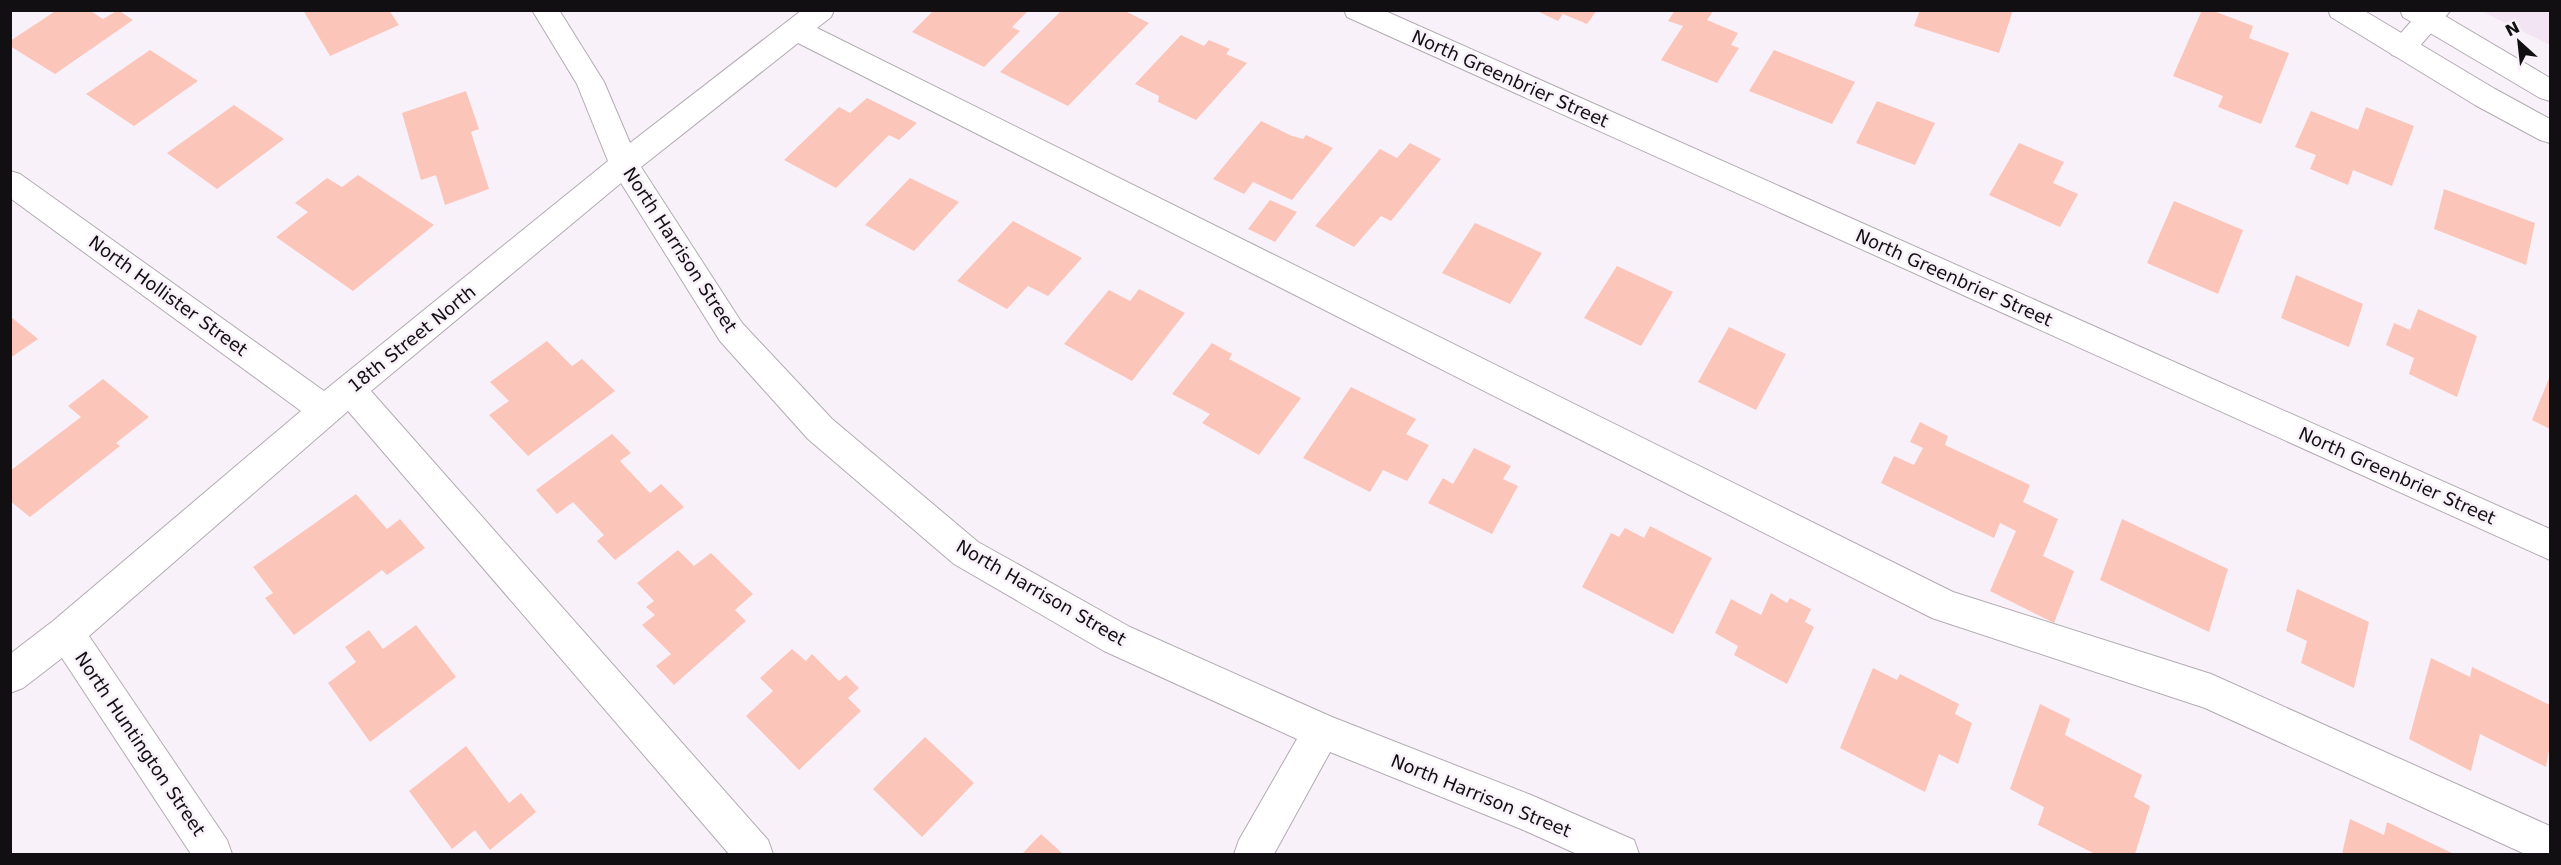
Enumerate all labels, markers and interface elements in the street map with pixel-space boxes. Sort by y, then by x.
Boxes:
north arrow [2489,12,2549,72]
text: N [2502,18,2523,41]
street label: North Greenbrier Street [1409,26,1612,132]
street label: North Harrison Street [619,163,742,336]
street label: North Greenbrier Street [1853,225,2056,331]
street label: North Hollister Street [85,231,252,360]
street label: 18th Street North [344,281,480,396]
street label: North Greenbrier Street [2296,423,2499,529]
street label: North Harrison Street [953,535,1130,650]
street label: North Huntington Street [71,648,210,840]
street label: North Harrison Street [1388,750,1574,841]

